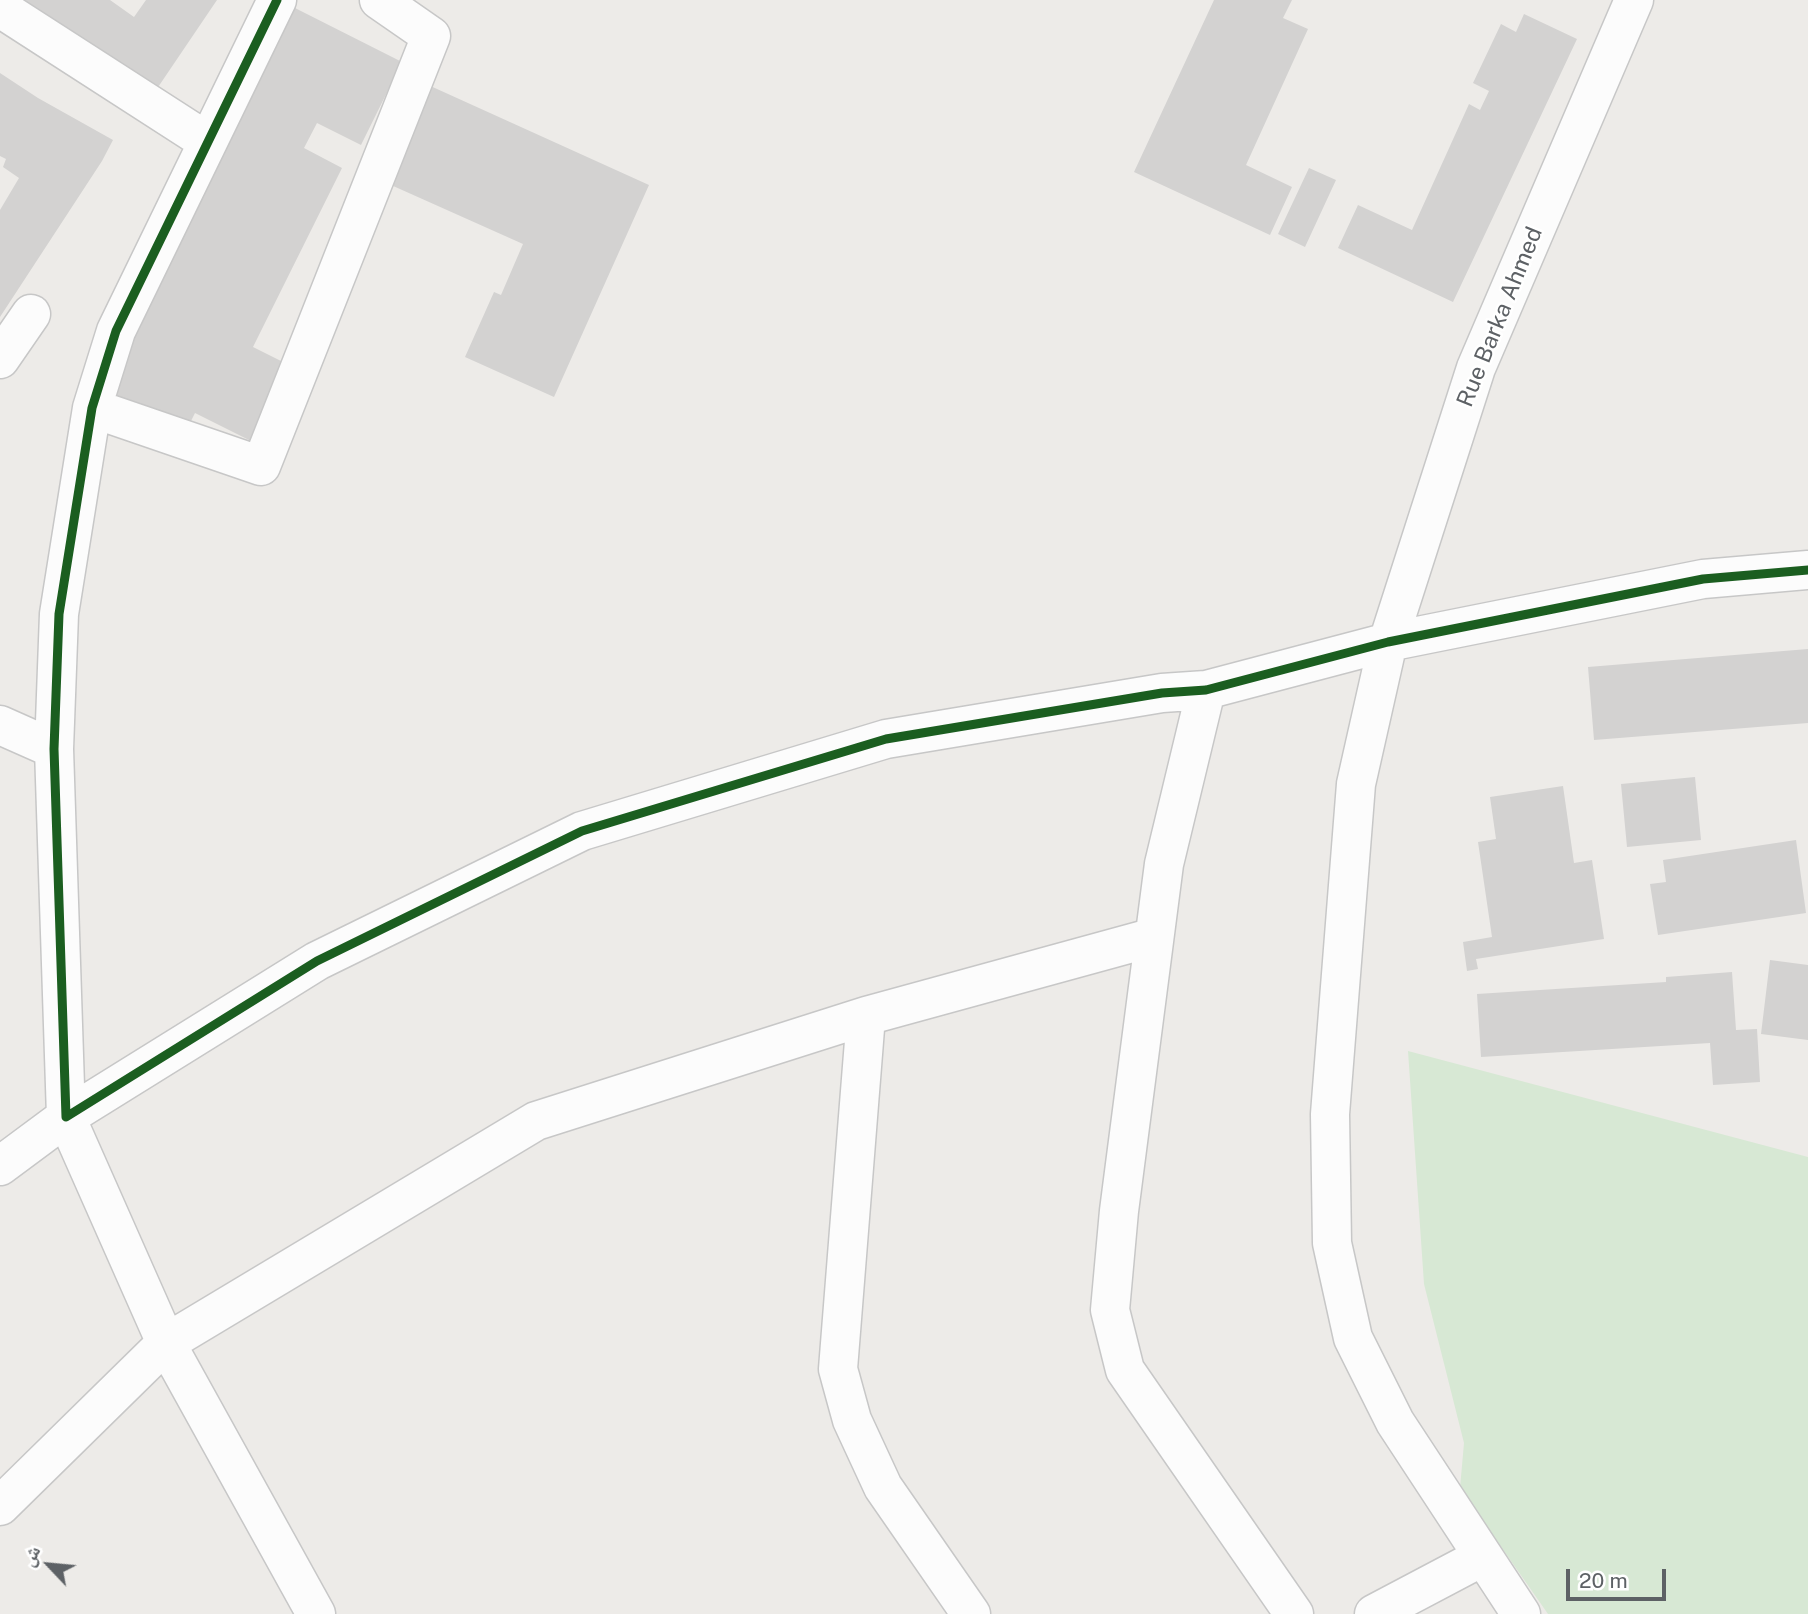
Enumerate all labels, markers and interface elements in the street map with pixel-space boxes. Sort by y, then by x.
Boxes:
street label: Rue Barka Ahmed [1451,223,1549,411]
north arrow [14,1530,84,1600]
text: ش [16,1542,44,1570]
scale bar [1570,1554,1670,1598]
text: 20 m [1579,1568,1628,1593]

